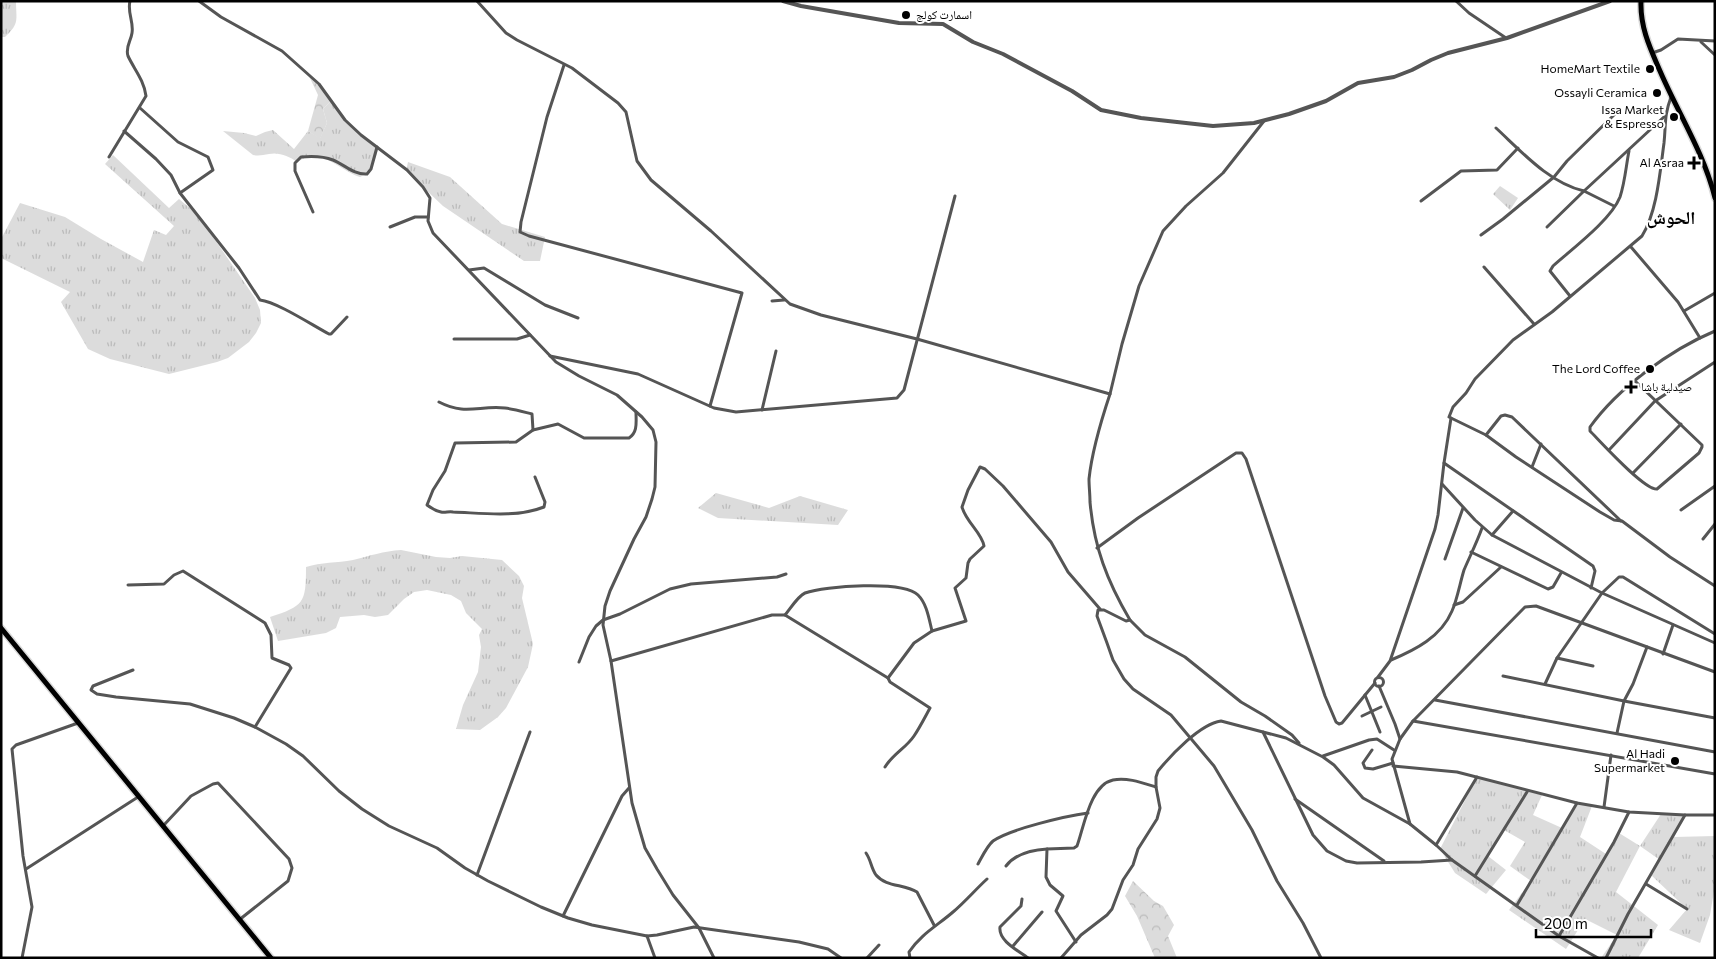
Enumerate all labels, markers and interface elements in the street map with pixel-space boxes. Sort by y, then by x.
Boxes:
place label: اسمارت كولج [916,7,972,22]
marker: اسمارت كولج [900,9,912,21]
place label: HomeMart Textile [1541,61,1640,75]
marker: HomeMart Textile [1644,63,1656,75]
place label: Ossayli Ceramica [1554,85,1647,99]
marker: Ossayli Ceramica [1651,87,1663,99]
place label: Issa Market & Espresso [1601,102,1664,130]
marker: Issa Market & Espresso [1668,111,1680,123]
place label: Al Asraa [1639,155,1684,169]
marker: Al Asraa [1688,157,1700,169]
district label: الحوش [1647,206,1695,229]
place label: The Lord Coffee [1552,361,1640,375]
marker: The Lord Coffee [1644,363,1656,375]
place label: صيدلية باشا [1641,379,1692,394]
marker: صيدلية باشا [1625,381,1637,393]
place label: Al Hadi Supermarket [1594,746,1665,774]
marker: Al Hadi Supermarket [1669,755,1681,767]
scale bar [1536,906,1651,938]
text: 200 m [1544,914,1588,932]

